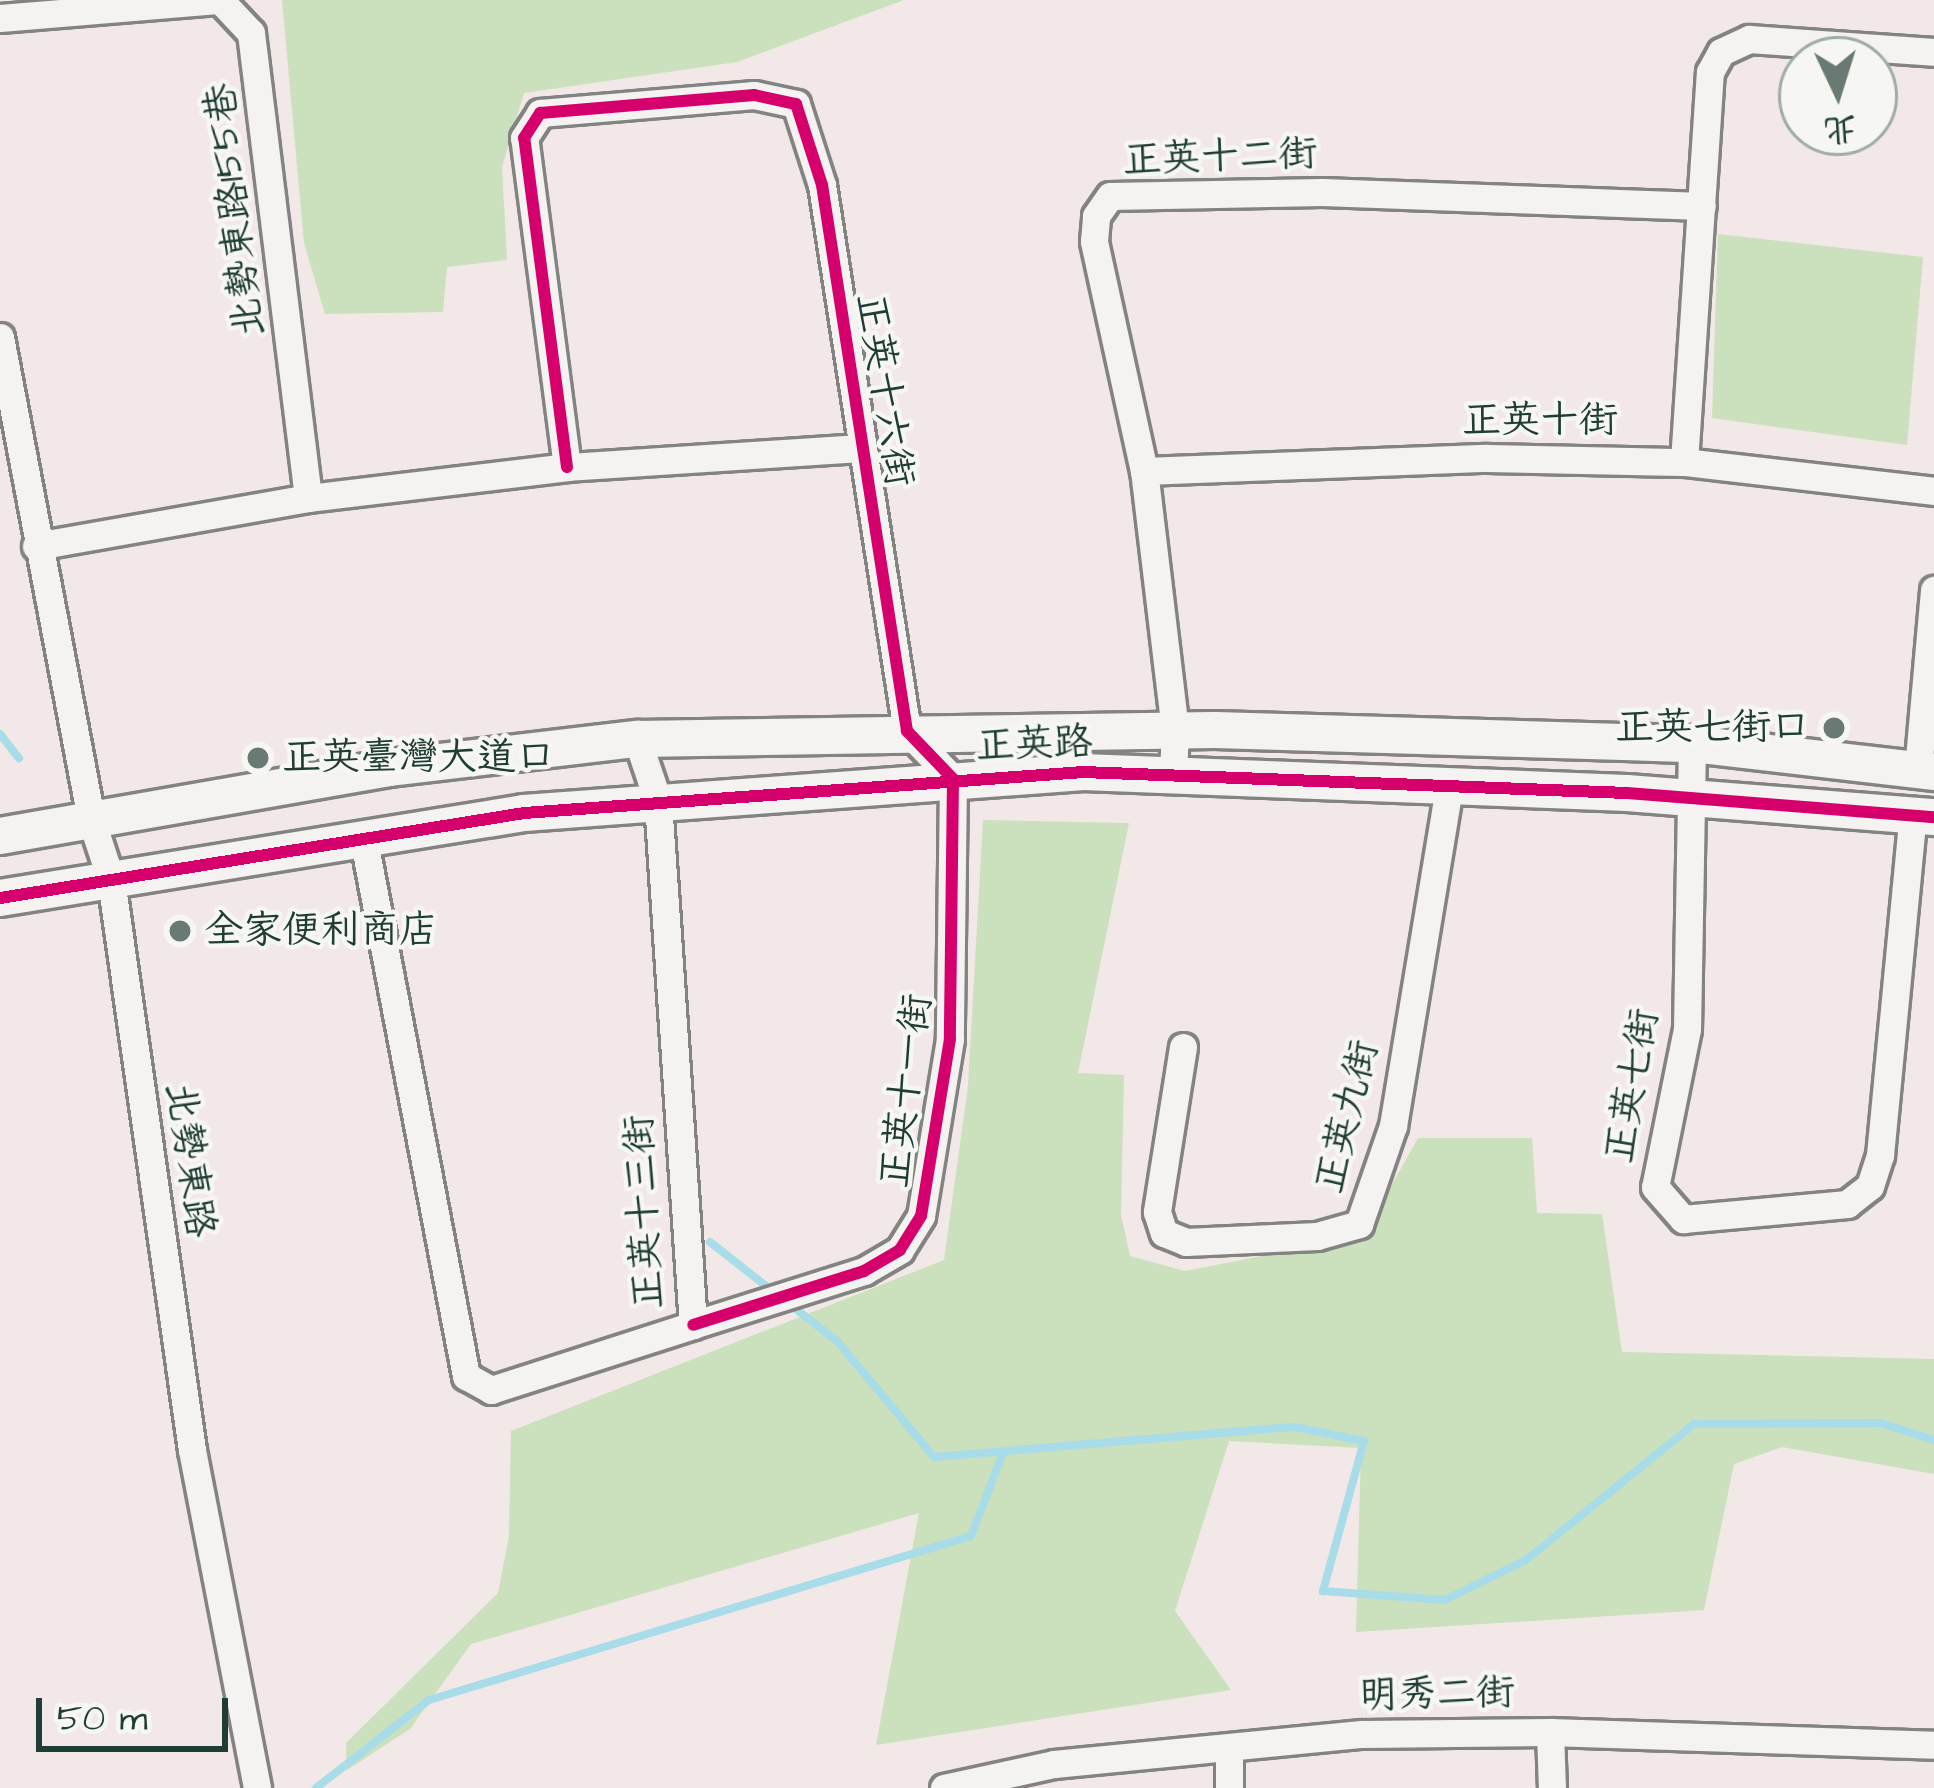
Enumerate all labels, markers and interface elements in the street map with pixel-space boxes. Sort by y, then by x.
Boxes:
north arrow [1778,36,1898,156]
street label: 北勢東路155巷 [197,80,275,340]
text: 北 [1822,105,1858,153]
street label: 正英十二街 [1122,131,1318,185]
street label: 正英十六街 [846,290,922,490]
street label: 正英十街 [1462,398,1618,444]
place label: 正英七街口 [1615,705,1810,751]
marker: 正英七街口 [1821,715,1847,741]
street label: 正英路 [975,720,1093,770]
place label: 正英臺灣大道口 [282,735,555,781]
marker: 正英臺灣大道口 [245,745,271,771]
place label: 全家便利商店 [204,908,438,954]
marker: 全家便利商店 [167,918,193,944]
street label: 正英十一街 [872,991,942,1191]
street label: 正英七街 [1596,1005,1670,1167]
street label: 正英九街 [1306,1036,1390,1198]
street label: 北勢東路 [155,1080,223,1240]
street label: 正英十三街 [617,1113,673,1311]
street label: 明秀二街 [1359,1670,1515,1720]
scale bar [42,1674,234,1748]
text: 50 m [57,1693,148,1744]

